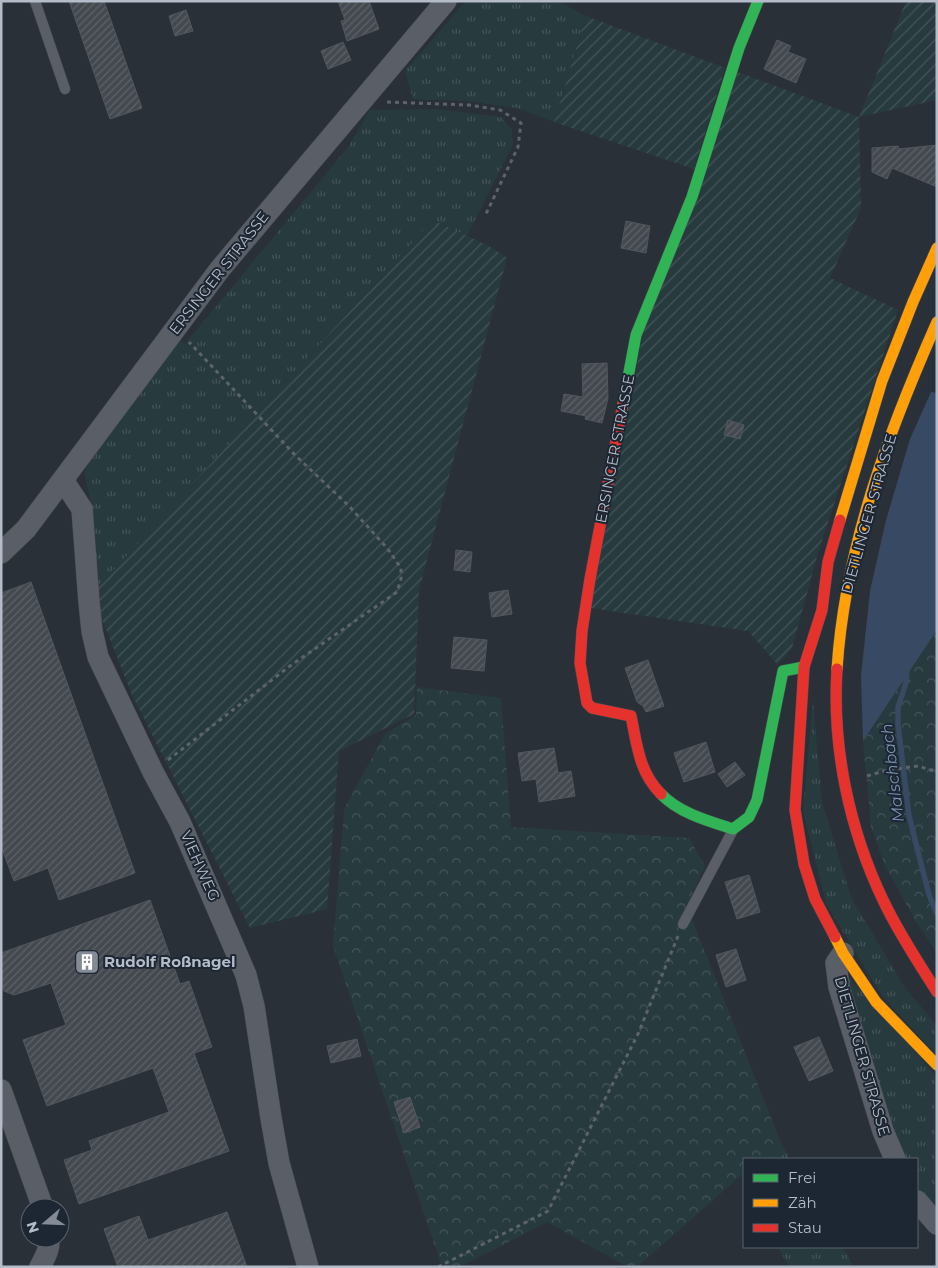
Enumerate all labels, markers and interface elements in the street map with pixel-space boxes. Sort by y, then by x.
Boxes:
street label: ERSINGER STRASSE [165,207,273,338]
street label: ERSINGER STRASSE [591,373,638,525]
street label: DIETLINGER STRASSE [837,432,900,596]
water label: Malschbach [877,722,908,823]
street label: VIEHWEG [177,828,224,904]
building icon: Rudolf Roßnagel [74,949,100,975]
place label: Rudolf Roßnagel [104,952,236,971]
street label: DIETLINGER STRASSE [831,974,894,1138]
legend [743,1158,918,1248]
text: Frei [788,1168,816,1187]
text: Zäh [788,1193,817,1212]
north arrow [20,1198,70,1248]
text: Stau [788,1218,822,1237]
text: N [22,1219,43,1236]

